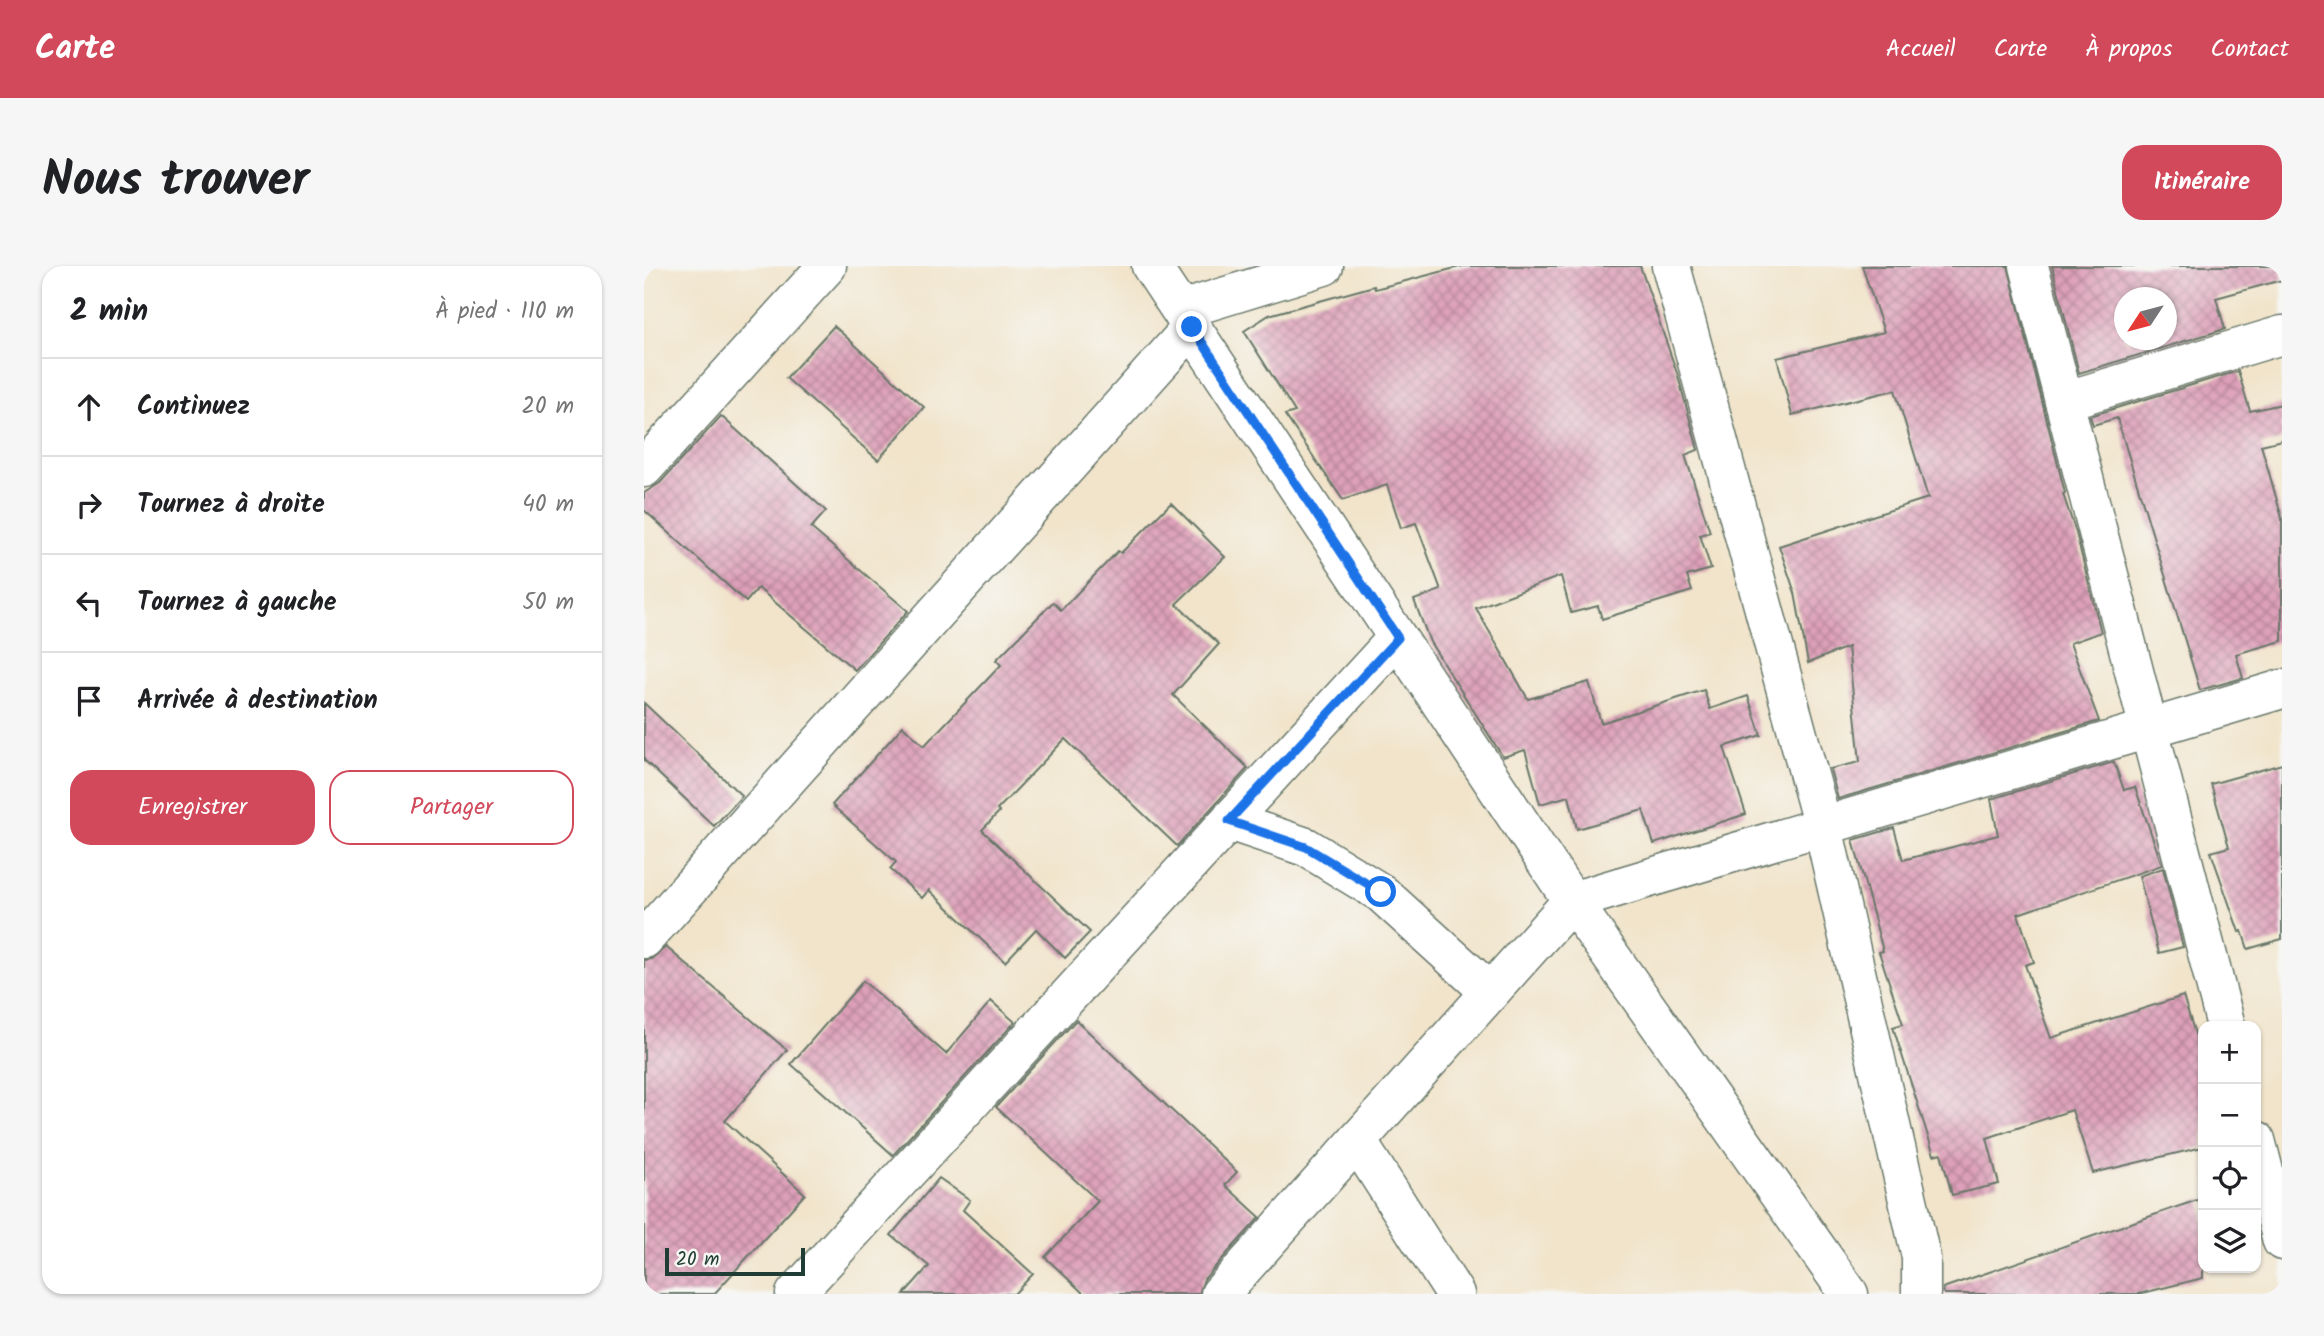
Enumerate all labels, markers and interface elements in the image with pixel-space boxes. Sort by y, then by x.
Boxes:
text: Carte [35,23,115,76]
text: Accueil [1886,30,1956,69]
text: Carte [1994,30,2047,69]
text: À propos [2085,30,2172,69]
text: Contact [2210,30,2289,69]
text: Nous trouver [42,143,309,221]
button: Itinéraire [2122,145,2282,220]
north arrow [2114,287,2177,350]
text: 2 min [70,288,148,336]
text: À pied · 110 m [435,294,574,330]
route end [1176,311,1207,342]
text: Continuez [137,386,250,428]
icon: ahead [70,388,108,426]
text: 20 m [522,389,574,425]
text: Tournez à droite [137,484,325,526]
icon: right [70,486,108,524]
text: 40 m [522,487,574,523]
text: Tournez à gauche [137,582,337,624]
icon: left [70,584,108,622]
text: 50 m [523,585,574,621]
text: Arrivée à destination [137,680,378,722]
icon: arrive [70,682,108,720]
button: Enregistrer [70,770,315,845]
button: Partager [329,770,574,845]
route start [1365,876,1396,907]
map controls [2198,1021,2261,1273]
button: + [2198,1021,2261,1084]
button: − [2198,1084,2261,1147]
button: locate [2198,1147,2261,1210]
button: layers [2198,1210,2261,1273]
scale bar [665,1245,805,1277]
text: 20 m [676,1245,719,1275]

